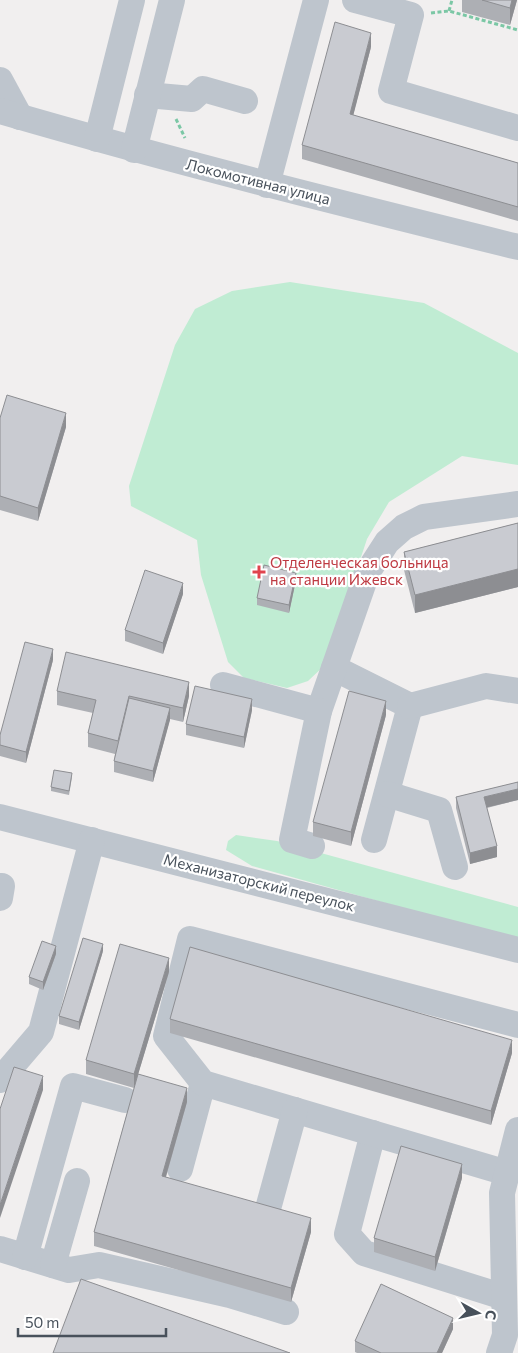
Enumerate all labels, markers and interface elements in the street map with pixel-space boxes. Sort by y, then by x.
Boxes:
street label: Локомотивная улица [184,154,332,208]
place label: Отделенческая больница на станции Ижевск [270,553,449,588]
marker: Отделенческая больница на станции Ижевск [252,565,266,579]
street label: Механизаторский переулок [162,850,357,914]
north arrow [453,1288,503,1338]
scale bar [18,1306,165,1338]
text: С [482,1309,500,1321]
text: 50 m [25,1313,59,1331]

